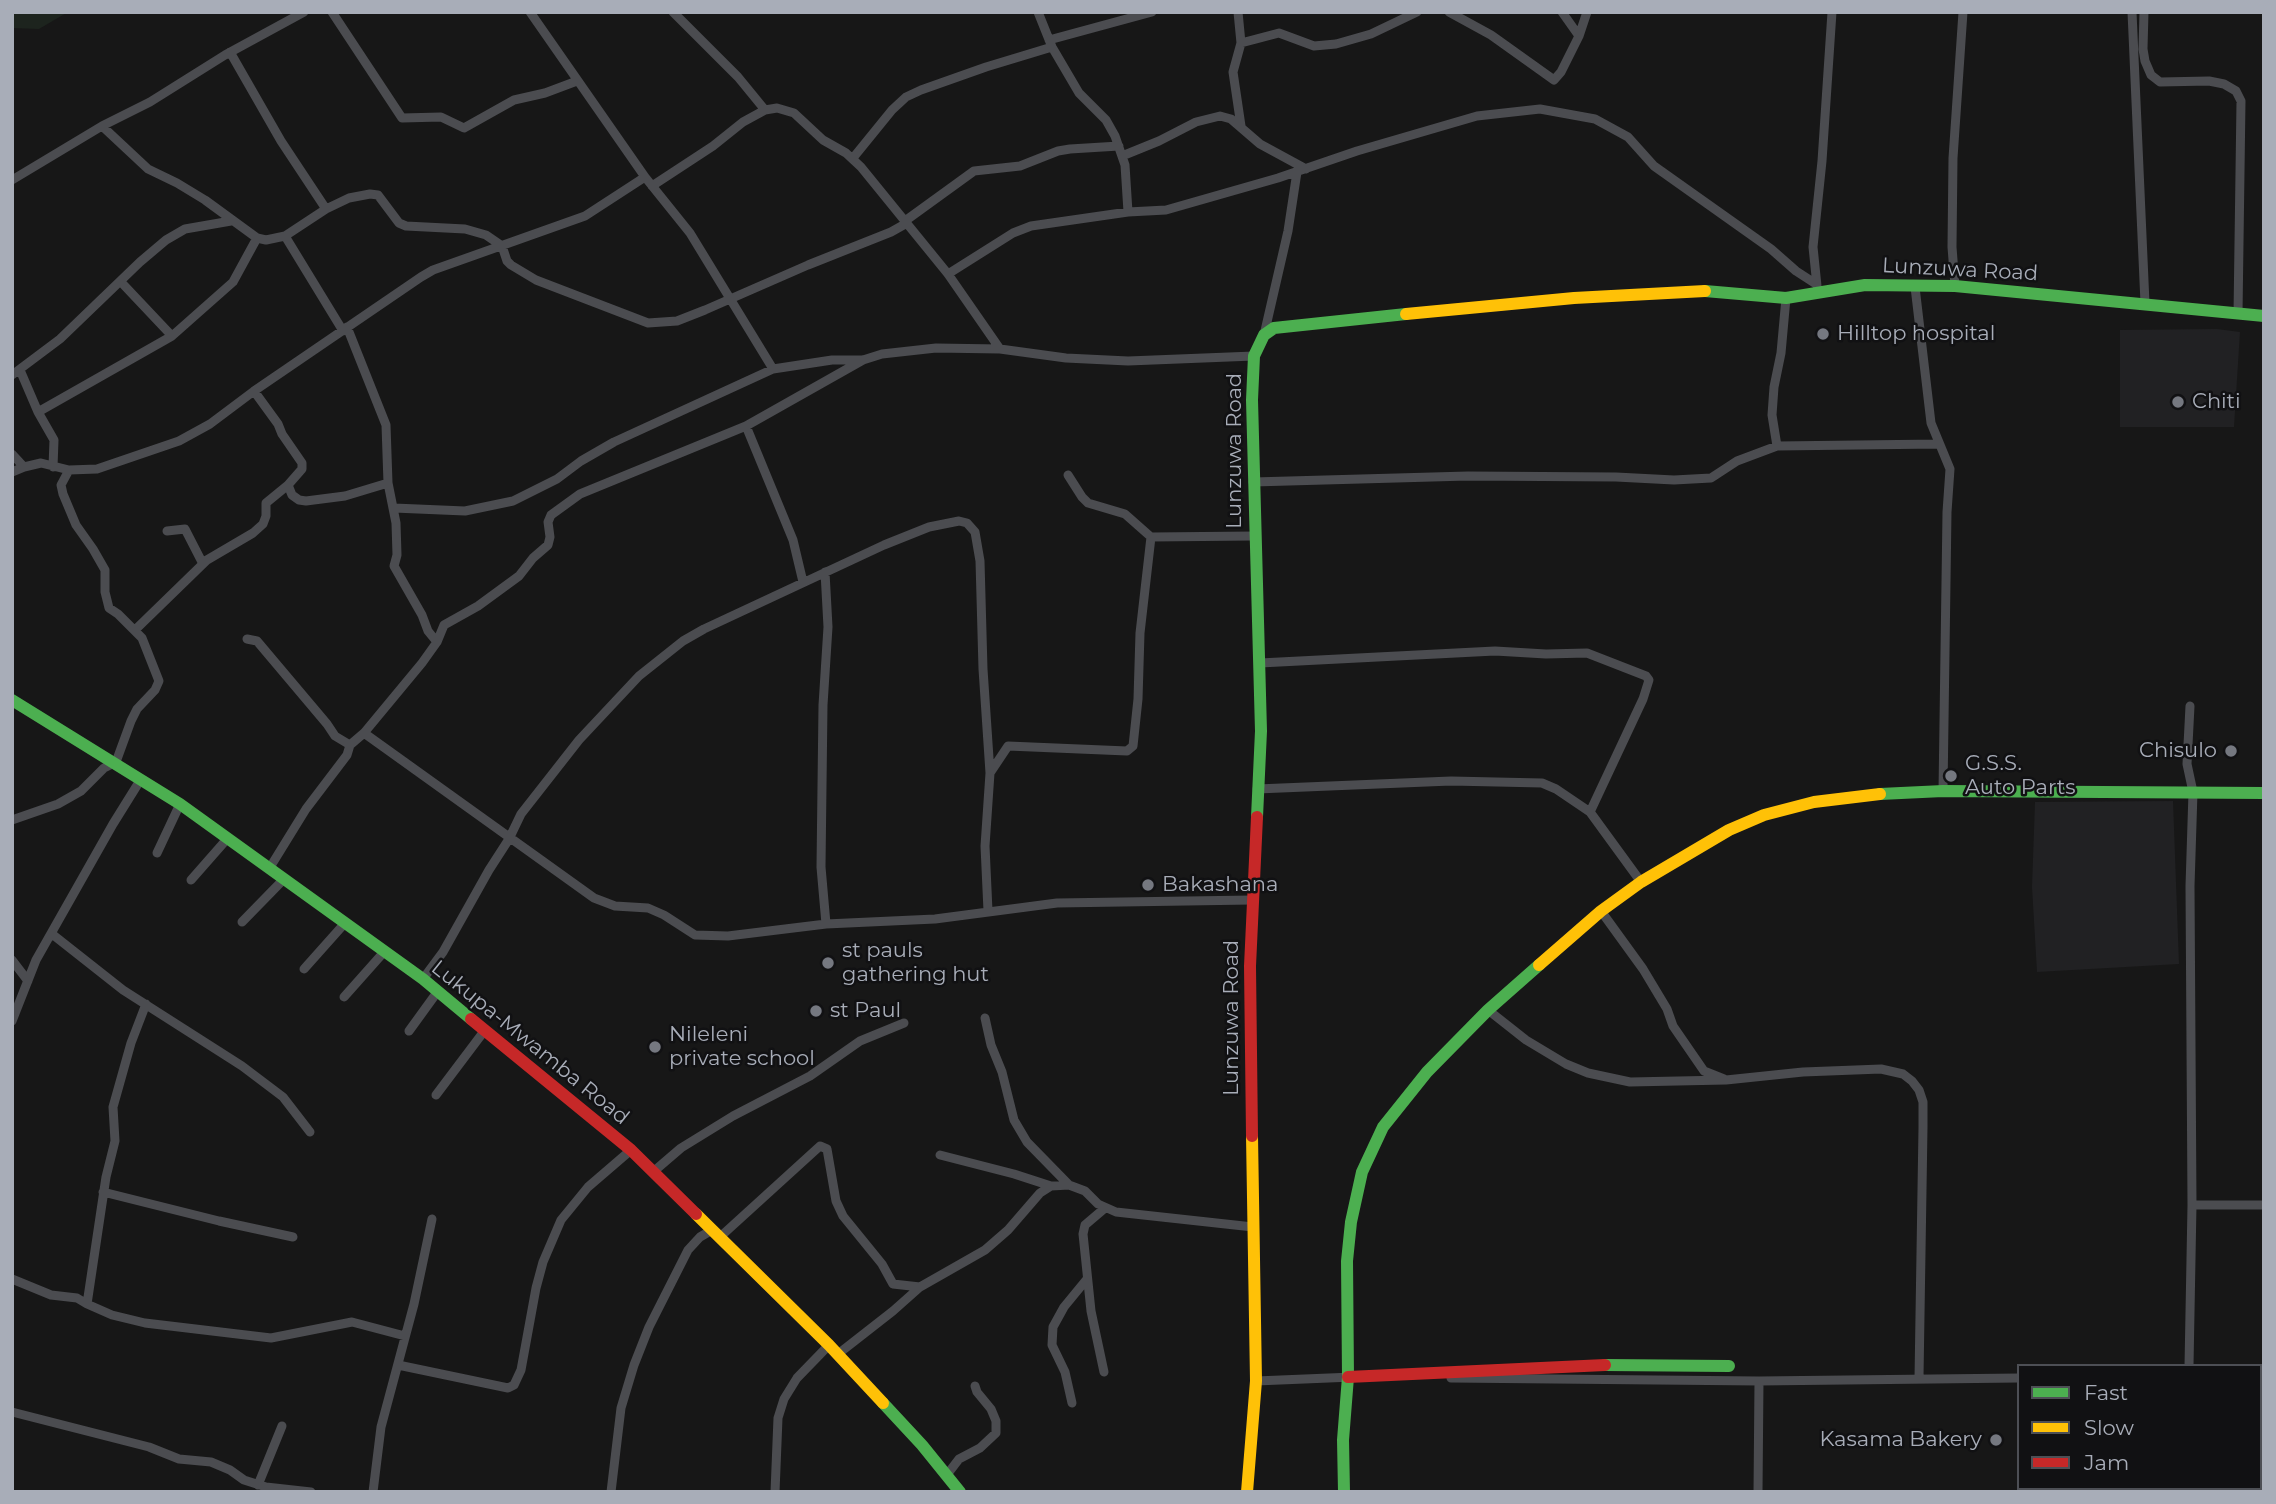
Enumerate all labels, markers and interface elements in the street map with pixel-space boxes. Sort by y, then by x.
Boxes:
street label: Lunzuwa Road [1881,253,2039,287]
place label: Hilltop hospital [1837,321,1995,347]
marker: Hilltop hospital [1815,326,1831,342]
street label: Lunzuwa Road [1222,373,1248,529]
place label: Chiti [2192,389,2241,415]
marker: Chiti [2170,394,2186,410]
place label: Chisulo [2139,738,2217,764]
marker: Chisulo [2223,743,2239,759]
place label: G.S.S. Auto Parts [1965,751,2075,801]
marker: G.S.S. Auto Parts [1943,768,1959,784]
place label: Bakashana [1162,872,1278,898]
marker: Bakashana [1140,877,1156,893]
place label: st pauls gathering hut [842,938,989,988]
street label: Lunzuwa Road [1219,940,1245,1096]
street label: Lukupa-Mwamba Road [426,955,634,1131]
marker: st pauls gathering hut [820,955,836,971]
place label: st Paul [830,998,901,1024]
marker: st Paul [808,1003,824,1019]
place label: Nileleni private school [669,1022,815,1072]
marker: Nileleni private school [647,1039,663,1055]
legend [2017,1364,2262,1490]
text: Fast [2084,1380,2128,1405]
text: Slow [2084,1415,2134,1440]
place label: Kasama Bakery [1819,1427,1982,1453]
marker: Kasama Bakery [1988,1432,2004,1448]
text: Jam [2084,1450,2129,1475]

